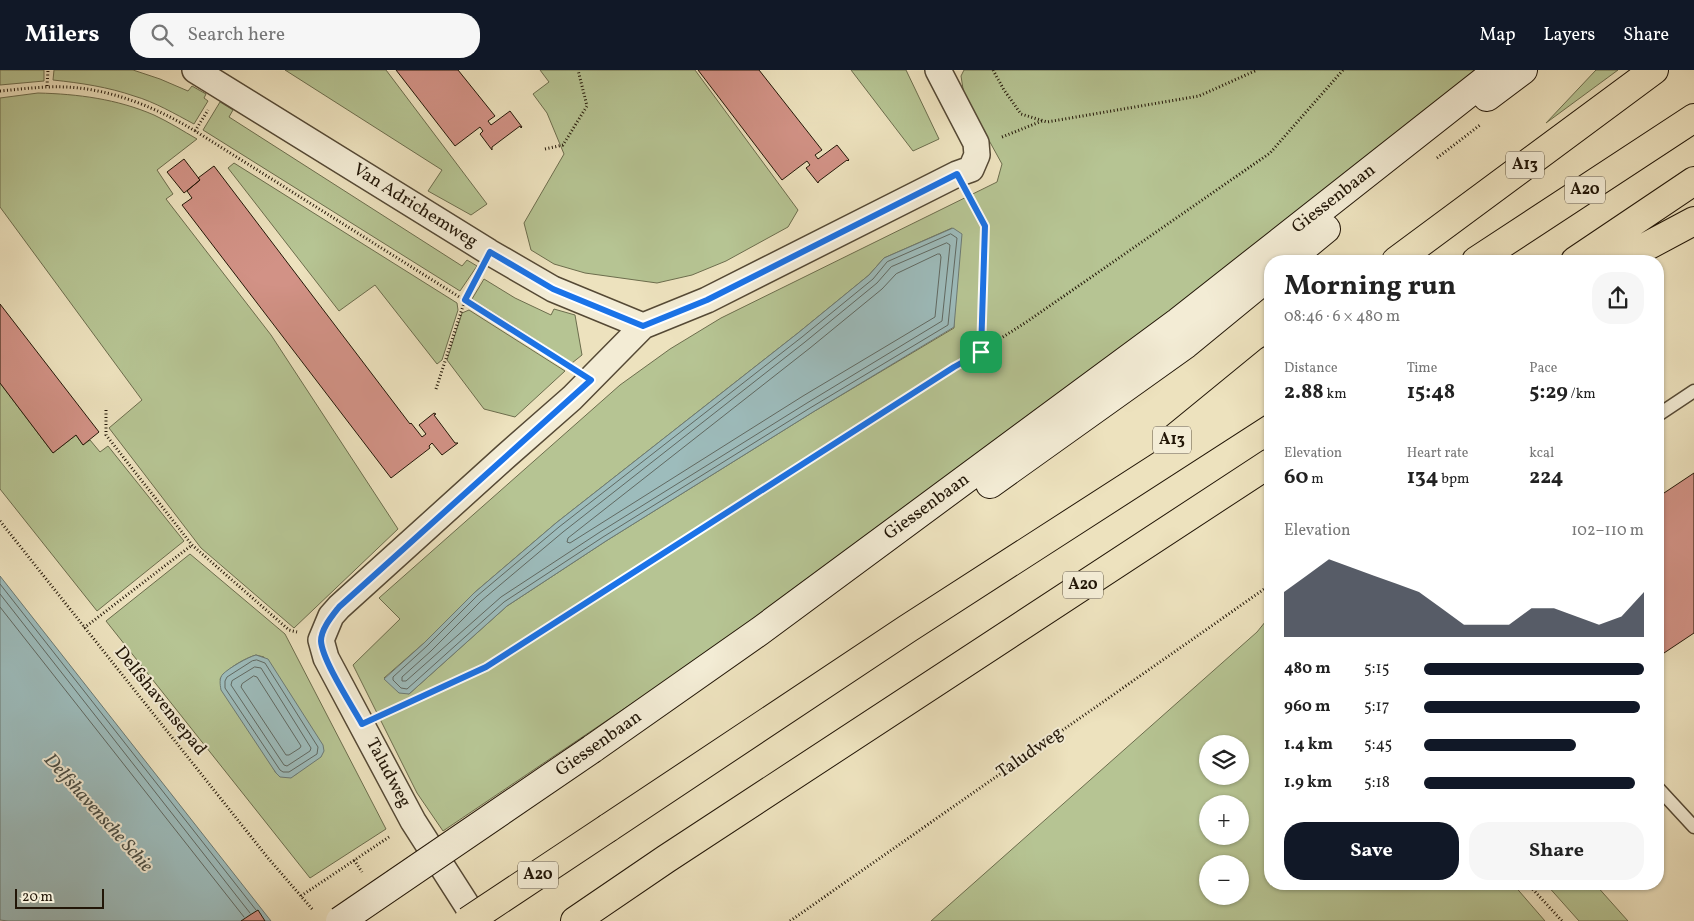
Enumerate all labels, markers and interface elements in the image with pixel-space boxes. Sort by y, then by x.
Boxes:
search box [130,13,480,58]
text: Milers [25,18,100,52]
icon: search [148,21,176,49]
text: Search here [188,22,285,48]
text: Map [1479,23,1515,48]
text: Layers [1543,23,1595,48]
text: Share [1623,23,1669,48]
road number: A13 [1506,152,1544,178]
street label: Van Adrichemweg [348,158,482,254]
street label: Giessenbaan [1287,158,1381,240]
road number: A20 [1565,176,1605,204]
text: Morning run [1284,267,1456,306]
button: share [1592,272,1644,324]
text: 08:46 · 6 × 480 m [1284,306,1400,328]
pin [960,331,1002,373]
icon: arrive [967,338,995,366]
text: Distance [1284,359,1338,378]
text: Time [1407,359,1437,378]
text: Pace [1529,359,1557,378]
text: 2.88 [1284,378,1324,407]
text: 15:48 [1407,378,1455,407]
text: 5:29 [1529,378,1568,407]
text: km [1324,385,1347,404]
text: /km [1568,385,1596,404]
road number: A13 [1153,426,1191,454]
text: Elevation [1284,444,1342,463]
text: Heart rate [1407,444,1468,463]
text: kcal [1529,444,1554,463]
text: 60 [1284,463,1308,492]
text: 134 [1407,463,1439,492]
text: 224 [1529,463,1564,492]
street label: Giessenbaan [879,467,975,547]
text: m [1308,470,1324,489]
text: bpm [1439,470,1469,489]
text: Elevation [1284,520,1351,542]
text: 102–110 m [1571,520,1644,542]
road number: A20 [1063,572,1103,598]
street label: Delfshavensepad [108,641,212,761]
text: 480 m [1284,658,1331,680]
text: 5:15 [1364,658,1389,680]
text: 960 m [1284,696,1330,718]
text: 5:17 [1364,696,1389,718]
street label: Giessenbaan [551,705,647,783]
street label: Taludweg [992,721,1068,785]
street label: Taludweg [359,734,417,812]
text: 1.4 km [1284,734,1333,756]
text: 5:45 [1364,734,1392,756]
map controls [1199,735,1249,905]
button: layers [1199,735,1249,785]
water label: Delfshavensche Schie [37,748,159,878]
text: 1.9 km [1284,772,1332,794]
text: 5:18 [1364,772,1390,794]
button: + [1199,795,1249,845]
button: Save [1284,822,1459,880]
button: Share [1469,822,1644,880]
button: − [1199,855,1249,905]
road number: A20 [518,862,558,888]
scale bar [15,886,104,909]
text: 20 m [22,888,53,907]

